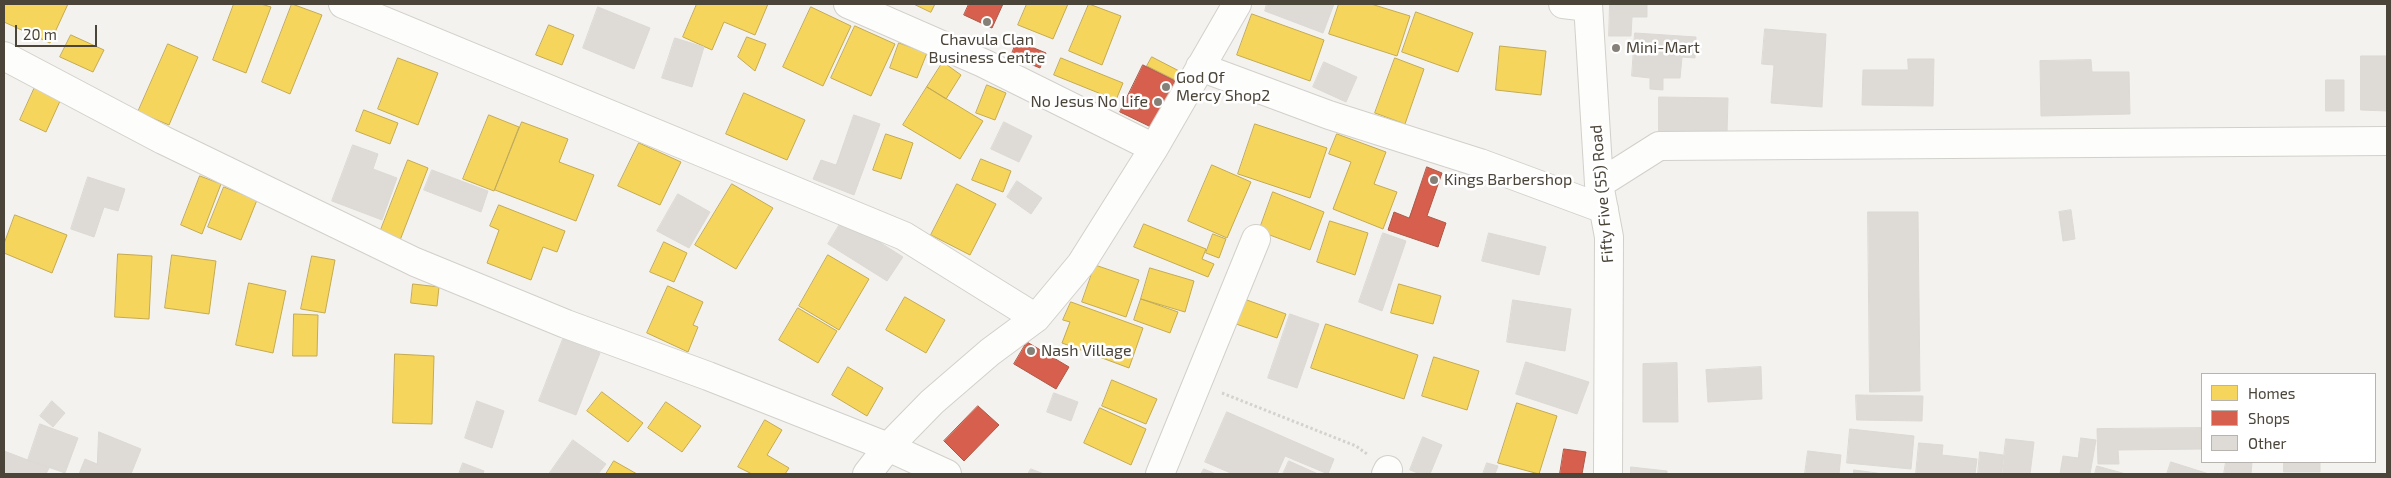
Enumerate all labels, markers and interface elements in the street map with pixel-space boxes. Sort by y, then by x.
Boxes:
scale bar [18,15,100,47]
marker: Chavula Clan Business Centre [981,16,993,28]
text: 20 m [23,25,57,43]
place label: Chavula Clan Business Centre [929,30,1045,68]
place label: Mini-Mart [1626,38,1700,58]
marker: Mini-Mart [1610,42,1622,54]
place label: God Of Mercy Shop2 [1176,68,1270,106]
marker: God Of Mercy Shop2 [1160,81,1172,93]
place label: No Jesus No Life [1030,92,1148,112]
marker: No Jesus No Life [1152,96,1164,108]
street label: Fifty Five (55) Road [1586,124,1618,264]
place label: Kings Barbershop [1444,170,1572,190]
marker: Kings Barbershop [1428,174,1440,186]
place label: Nash Village [1041,341,1132,361]
marker: Nash Village [1025,345,1037,357]
legend [2201,373,2376,463]
text: Homes [2248,384,2295,402]
text: Shops [2248,409,2290,427]
text: Other [2248,434,2287,452]

